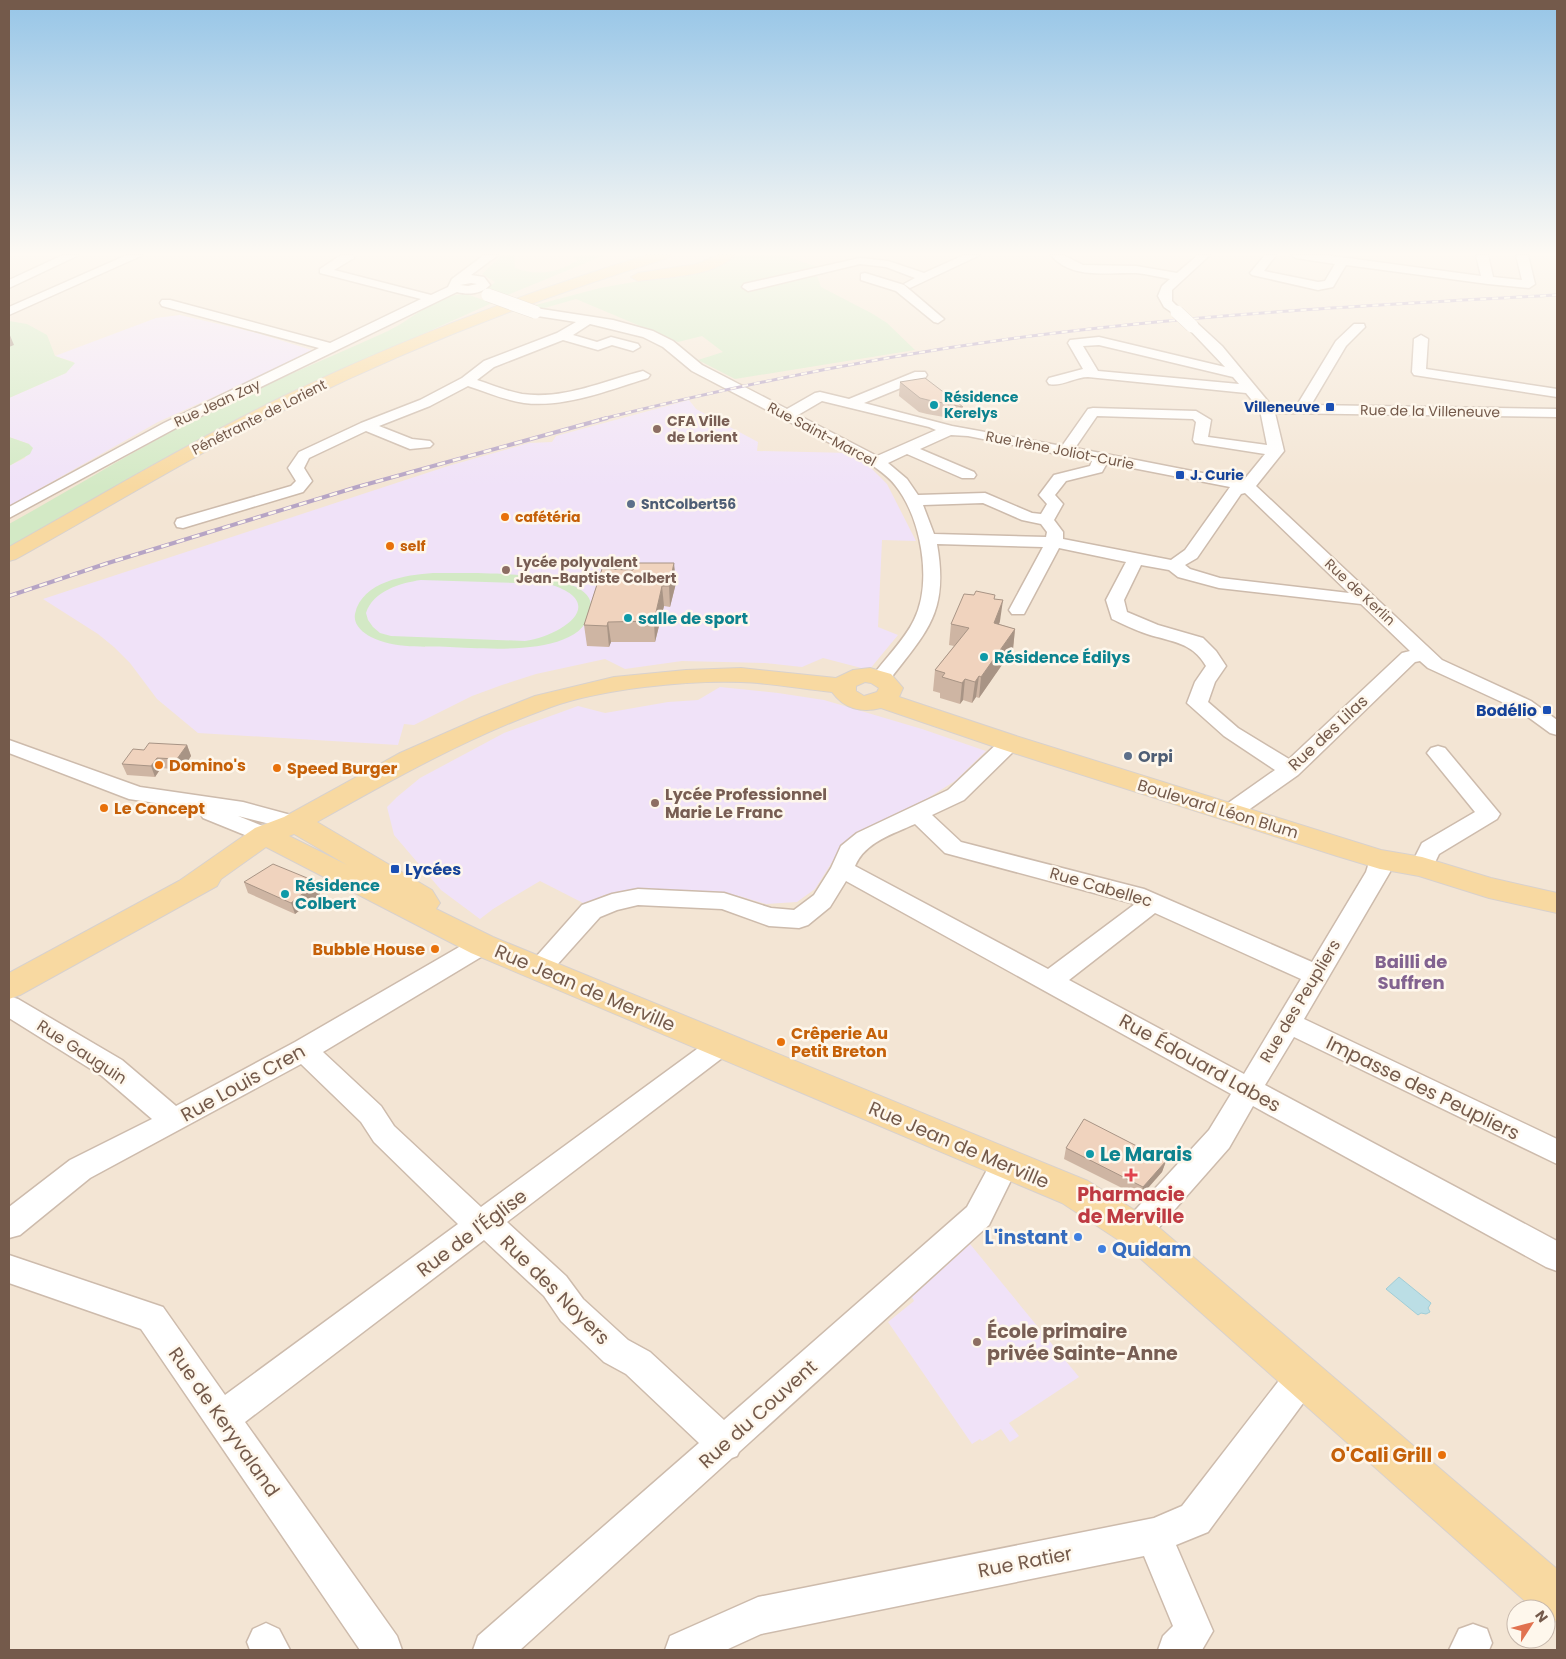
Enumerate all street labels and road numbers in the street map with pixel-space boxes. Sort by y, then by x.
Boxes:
street label: Rue Jean Zay [171,374,264,432]
street label: Pénétrante de Lorient [188,374,330,460]
street label: Rue Saint-Marcel [764,397,880,471]
street label: Rue de la Villeneuve [1360,400,1500,422]
street label: Rue Irène Joliot-Curie [984,426,1136,474]
street label: Rue de Kerlin [1320,554,1400,630]
street label: Rue des Lilas [1283,690,1373,776]
street label: Boulevard Léon Blum [1135,774,1301,844]
street label: Rue Cabellec [1047,861,1155,913]
street label: Rue des Peupliers [1254,935,1346,1067]
street label: Rue Jean de Merville [490,938,680,1038]
street label: Rue Édouard Labes [1114,1007,1286,1119]
street label: Rue Gauguin [33,1014,131,1090]
street label: Impasse des Peupliers [1322,1029,1524,1147]
street label: Rue Louis Cren [176,1038,310,1128]
street label: Rue Jean de Merville [864,1095,1054,1195]
street label: Rue de l'Église [411,1183,533,1283]
street label: Rue des Noyers [494,1229,616,1351]
street label: Rue de Keryvaland [162,1342,286,1502]
street label: Rue du Couvent [693,1353,823,1475]
street label: Rue Ratier [976,1540,1074,1584]

